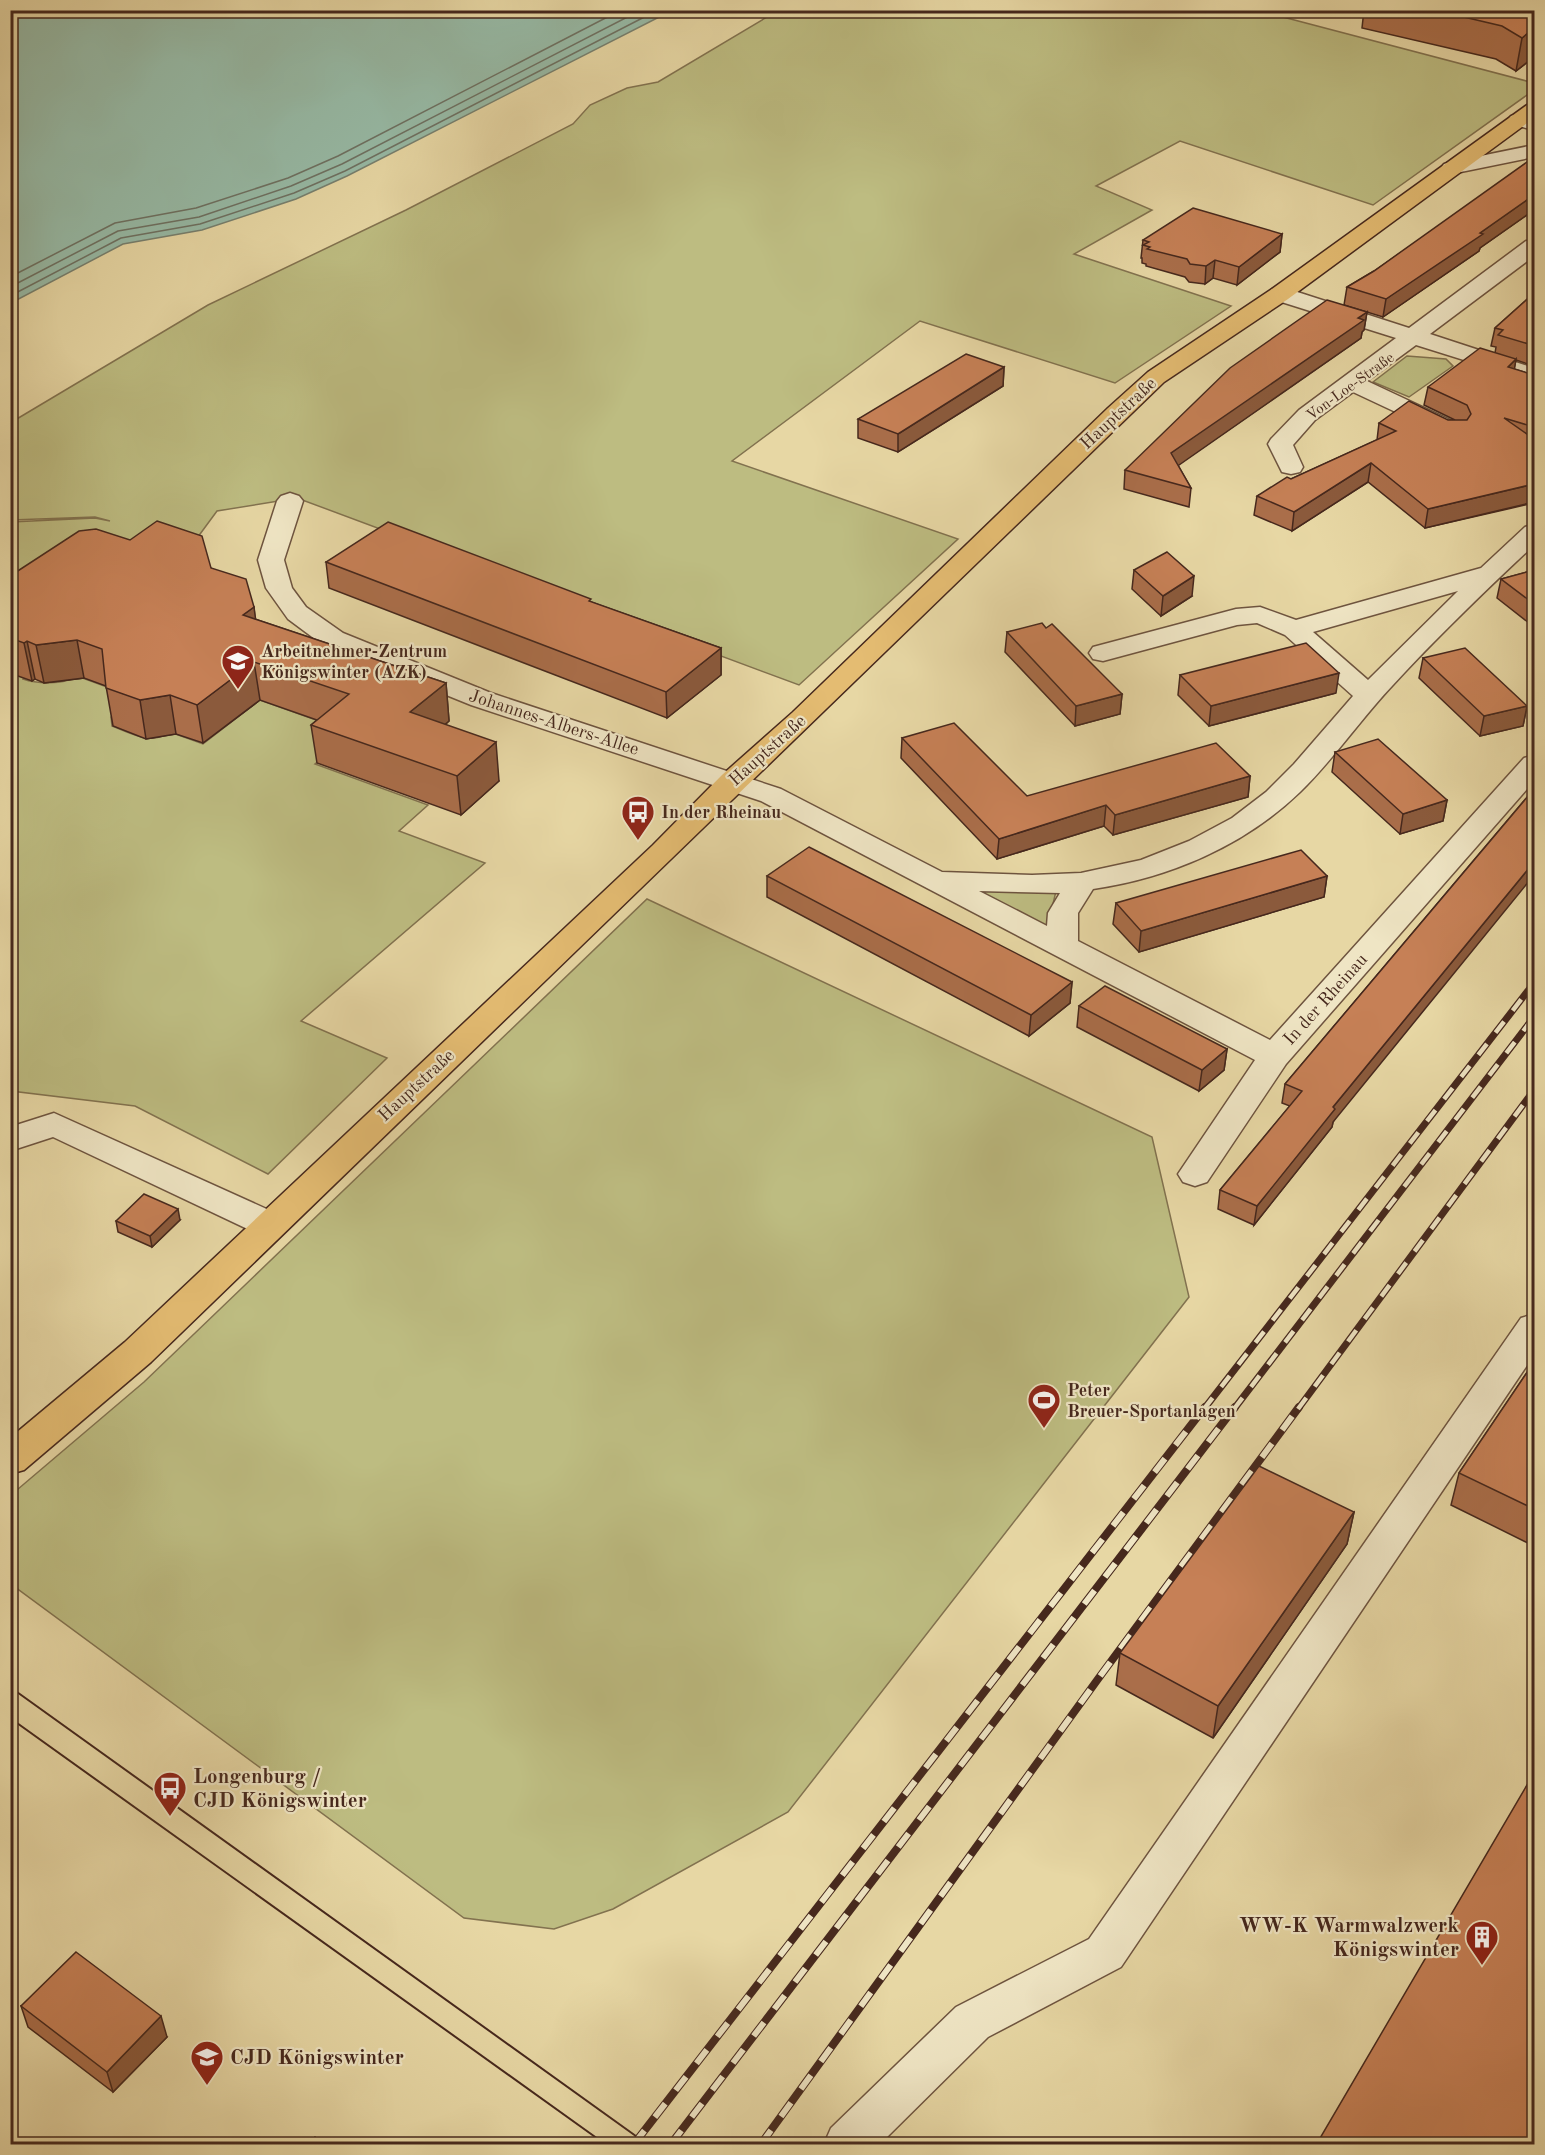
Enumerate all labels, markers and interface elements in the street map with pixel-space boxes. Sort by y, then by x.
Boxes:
street label: Von-Loe-Straße [1304,351,1397,424]
street label: Hauptstraße [1077,374,1160,453]
school or university icon: Arbeitnehmer-Zentrum Königswinter (AZK) [220,643,256,690]
place label: Arbeitnehmer-Zentrum Königswinter (AZK) [261,643,447,682]
street label: Johannes-Albers-Allee [466,687,641,759]
street label: Hauptstraße [726,712,810,790]
bus stop icon: In der Rheinau [620,794,656,841]
place label: In der Rheinau [661,804,781,822]
street label: In der Rheinau [1280,950,1371,1049]
street label: Hauptstraße [375,1046,458,1125]
sports icon: Peter Breuer-Sportanlagen [1026,1382,1062,1429]
place label: Peter Breuer-Sportanlagen [1067,1382,1236,1421]
place label: Longenburg / CJD Königswinter [193,1767,367,1812]
bus stop icon: Longenburg / CJD Königswinter [152,1770,188,1817]
place label: WW-K Warmwalzwerk Königswinter [1239,1916,1459,1961]
building icon: WW-K Warmwalzwerk Königswinter [1464,1919,1500,1966]
school or university icon: CJD Königswinter [189,2039,225,2086]
place label: CJD Königswinter [230,2048,404,2069]

